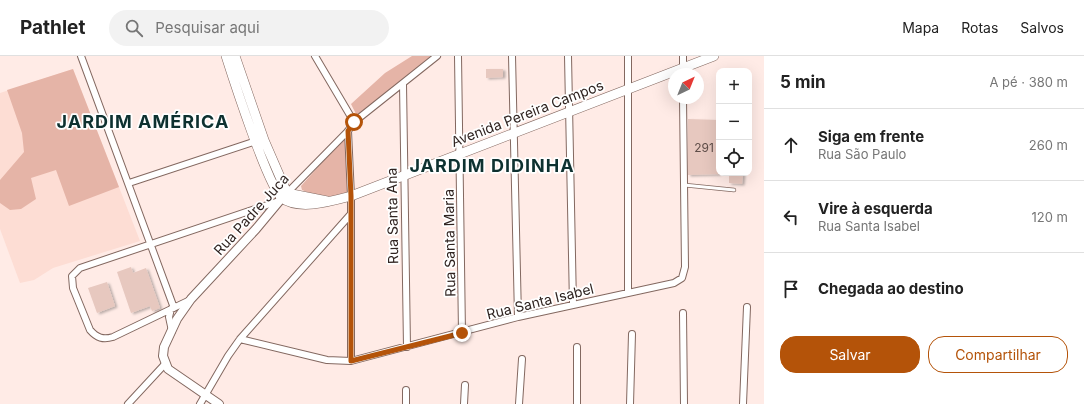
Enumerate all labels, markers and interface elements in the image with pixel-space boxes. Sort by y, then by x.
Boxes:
search box [109,10,389,46]
text: Pathlet [20,16,85,39]
icon: search [123,17,145,39]
text: Pesquisar aqui [155,18,260,37]
text: Mapa [902,19,939,36]
text: Rotas [961,19,998,36]
text: Salvos [1020,19,1064,36]
north arrow [668,68,704,104]
map controls [716,68,752,176]
button: + [716,68,752,104]
text: 5 min [780,72,826,92]
text: A pé · 380 m [989,74,1068,90]
street label: Avenida Pereira Campos [448,76,606,150]
button: − [716,104,752,140]
district label: JARDIM AMÉRICA [57,111,229,132]
route start [345,113,363,131]
text: Siga em frente [818,127,924,146]
icon: ahead [780,134,802,156]
text: 260 m [1029,137,1068,153]
house number: 291 [694,140,714,155]
button: locate [716,140,752,176]
text: Rua São Paulo [818,146,906,162]
district label: JARDIM DIDINHA [409,155,575,176]
street label: Rua Santa Ana [383,168,401,264]
street label: Rua Padre Juca [210,170,292,258]
street label: Rua Santa Maria [440,189,458,297]
text: Vire à esquerda [818,199,933,218]
icon: left [780,206,802,228]
text: 120 m [1032,209,1068,225]
text: Rua Santa Isabel [818,218,920,234]
icon: arrive [780,278,802,300]
street label: Rua Santa Isabel [485,279,595,323]
text: Chegada ao destino [818,279,964,298]
route end [453,324,471,342]
button: Salvar [780,336,920,373]
button: Compartilhar [928,336,1068,373]

